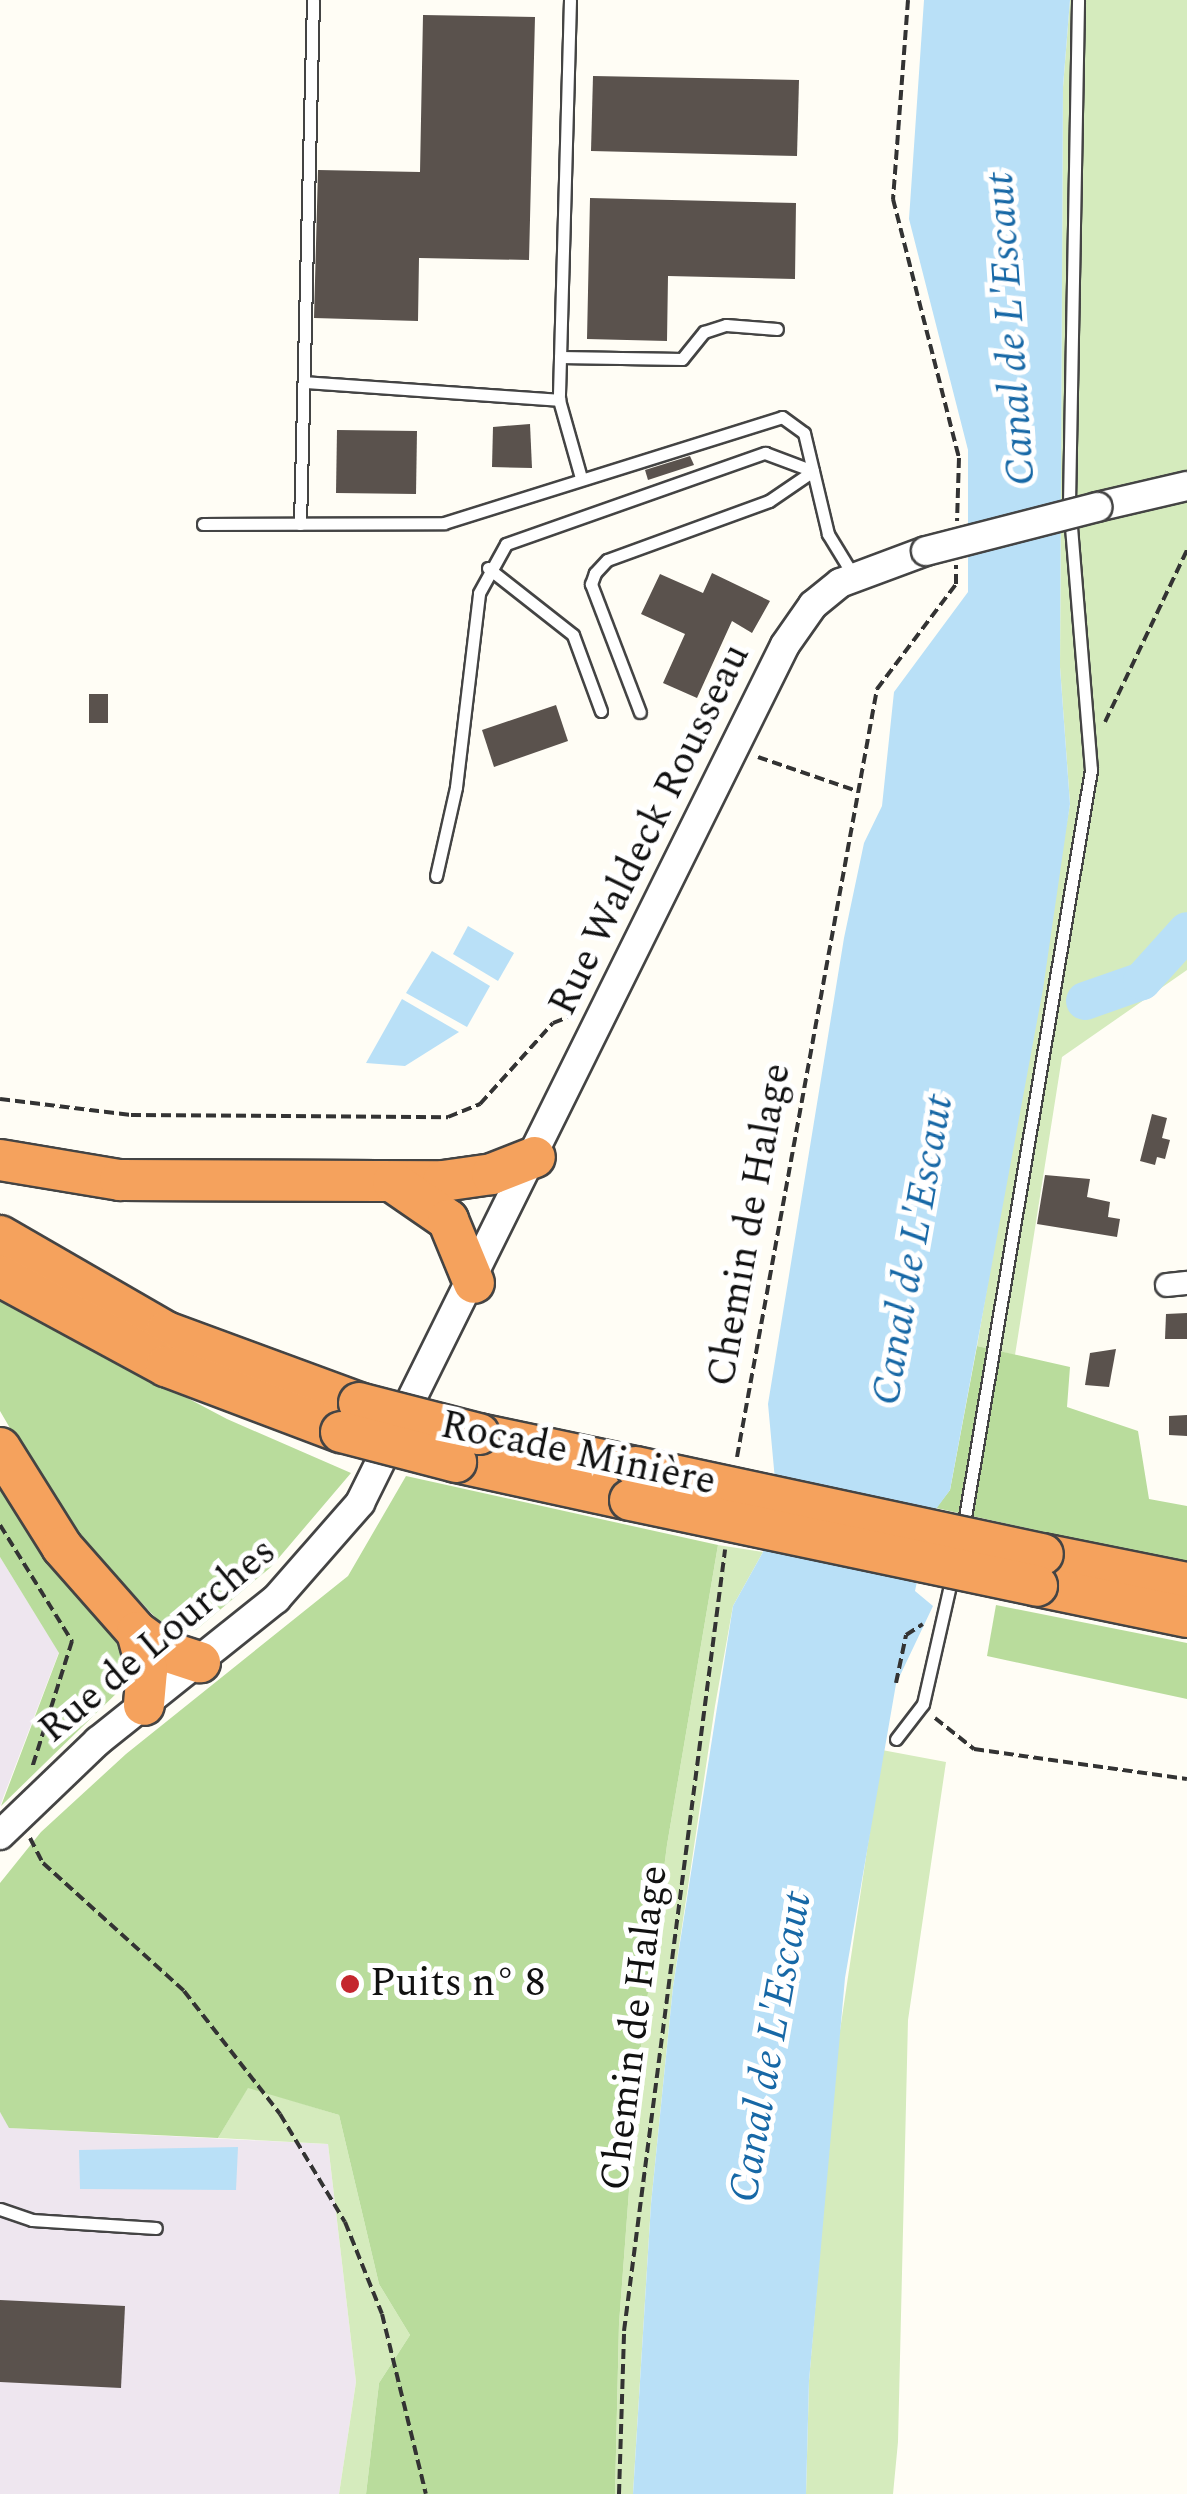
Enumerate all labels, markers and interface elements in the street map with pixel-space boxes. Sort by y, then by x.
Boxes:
water label: Canal de L'Escaut [975,171,1047,487]
street label: Rue Waldeck Rousseau [539,636,761,1024]
street label: Chemin de Halage [698,1060,802,1390]
water label: Canal de L'Escaut [861,1091,965,1409]
street label: Rocade Minière [436,1401,720,1507]
street label: Rue de Lourches [30,1528,286,1754]
street label: Chemin de Halage [591,1863,679,2193]
water label: Canal de L'Escaut [719,1888,823,2206]
place label: Puits n° 8 [370,1960,545,2008]
marker: Puits n° 8 [339,1973,361,1995]

